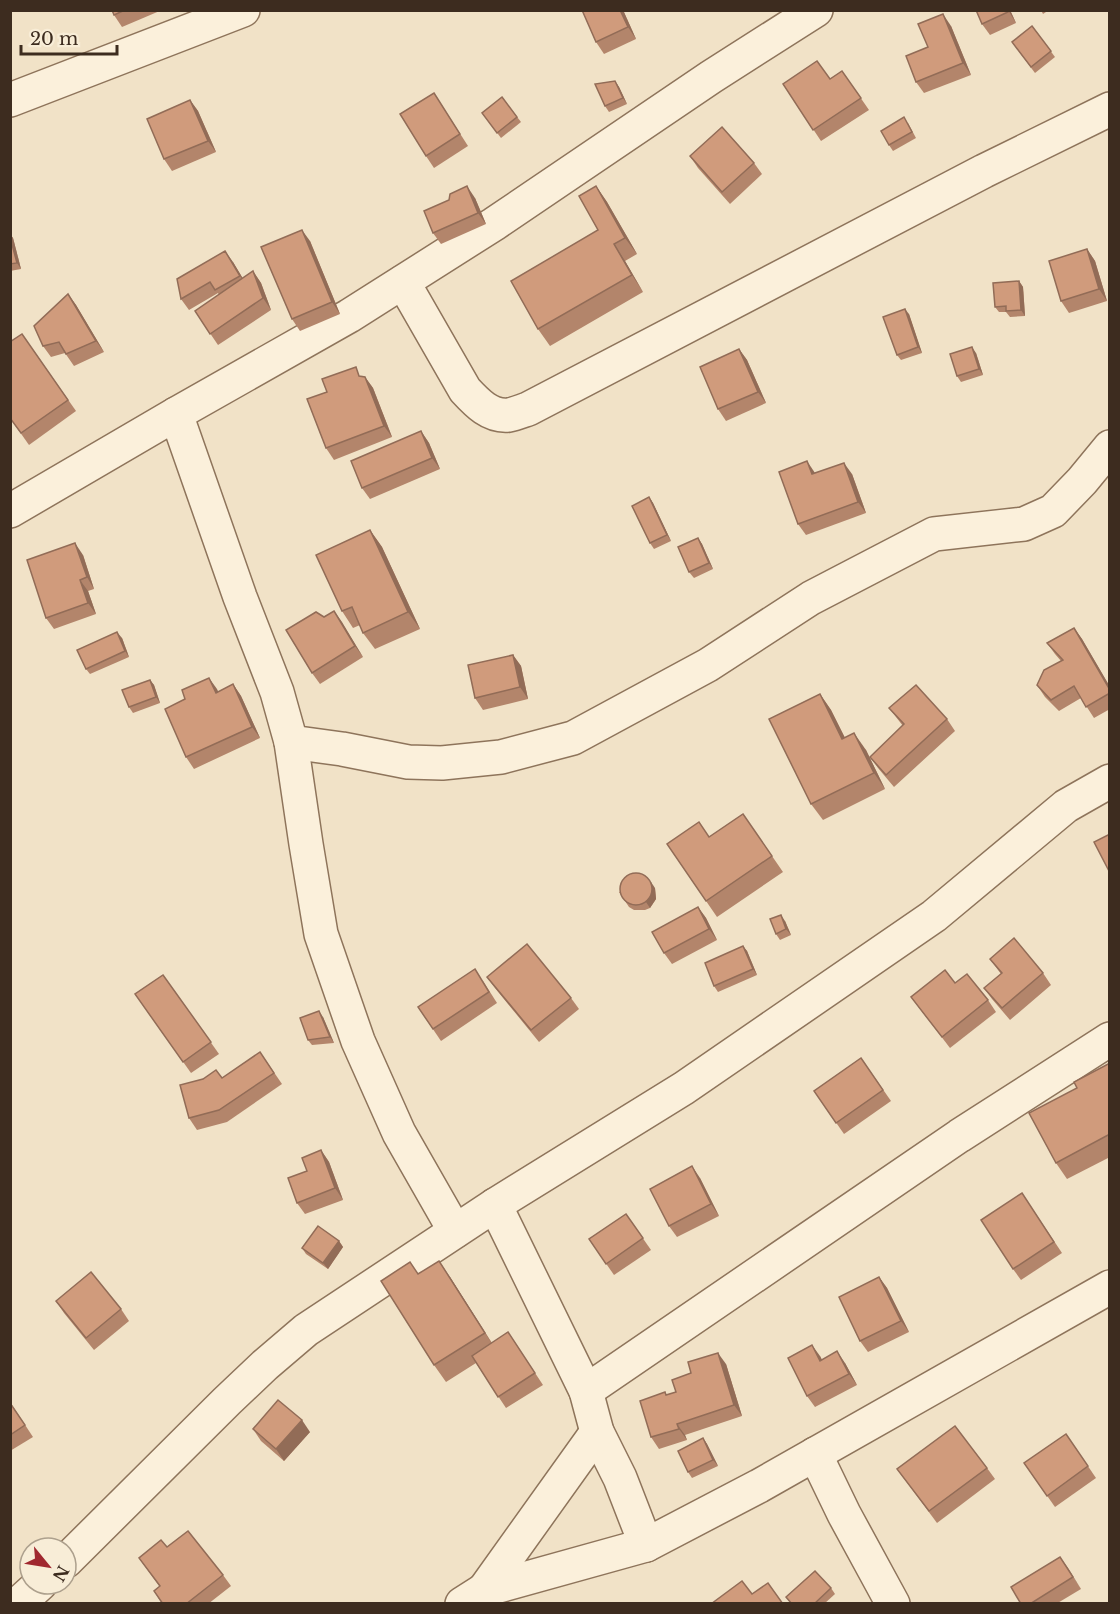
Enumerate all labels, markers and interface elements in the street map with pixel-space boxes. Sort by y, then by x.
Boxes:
scale bar [21,18,117,56]
text: 20 m [30,28,78,50]
north arrow [18,1536,78,1596]
text: N [49,1562,73,1585]

